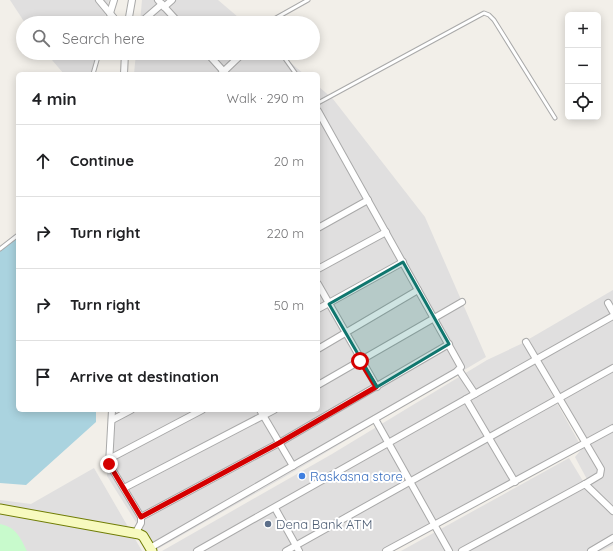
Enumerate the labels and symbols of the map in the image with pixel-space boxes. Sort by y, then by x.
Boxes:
route start [351,352,369,370]
route end [100,455,118,473]
place label: Raskasna store [310,468,403,484]
marker: Raskasna store [297,471,307,481]
place label: Dena Bank ATM [276,516,372,532]
marker: Dena Bank ATM [263,519,273,529]

